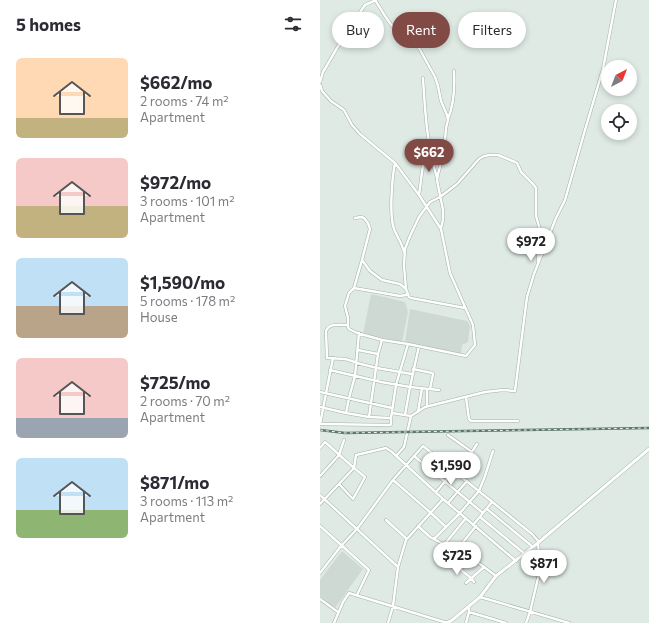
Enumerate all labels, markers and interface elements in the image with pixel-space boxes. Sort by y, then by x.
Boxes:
chip: Buy [332,12,384,48]
chip: Rent [392,12,450,48]
chip: Filters [458,12,526,48]
icon: filters [282,13,304,35]
text: 5 homes [16,14,81,35]
north arrow [601,60,637,96]
map controls [601,60,637,140]
text: $662/mo [140,72,212,93]
icon: home [48,74,96,122]
text: 2 rooms · 74 m² [140,93,228,109]
button: locate [601,104,637,140]
text: Apartment [140,109,205,125]
pin: $662 [405,139,453,173]
text: $662 [414,144,444,160]
text: $972/mo [140,172,211,193]
icon: home [48,174,96,222]
text: 3 rooms · 101 m² [140,193,234,209]
text: Apartment [140,209,205,225]
pin: $972 [507,228,555,262]
text: $972 [516,233,546,249]
text: $1,590/mo [140,272,225,293]
icon: home [48,274,96,322]
text: 5 rooms · 178 m² [140,293,235,309]
text: House [140,309,178,325]
text: $725/mo [140,372,211,393]
icon: home [48,374,96,422]
text: 2 rooms · 70 m² [140,393,230,409]
text: Apartment [140,409,205,425]
pin: $1,590 [418,452,484,486]
text: $1,590 [431,457,471,473]
text: $871/mo [140,472,209,493]
icon: home [48,474,96,522]
text: 3 rooms · 113 m² [140,493,233,509]
text: Apartment [140,509,205,525]
pin: $725 [433,542,481,576]
text: $725 [442,547,472,563]
pin: $871 [520,550,568,584]
text: $871 [530,555,558,571]

